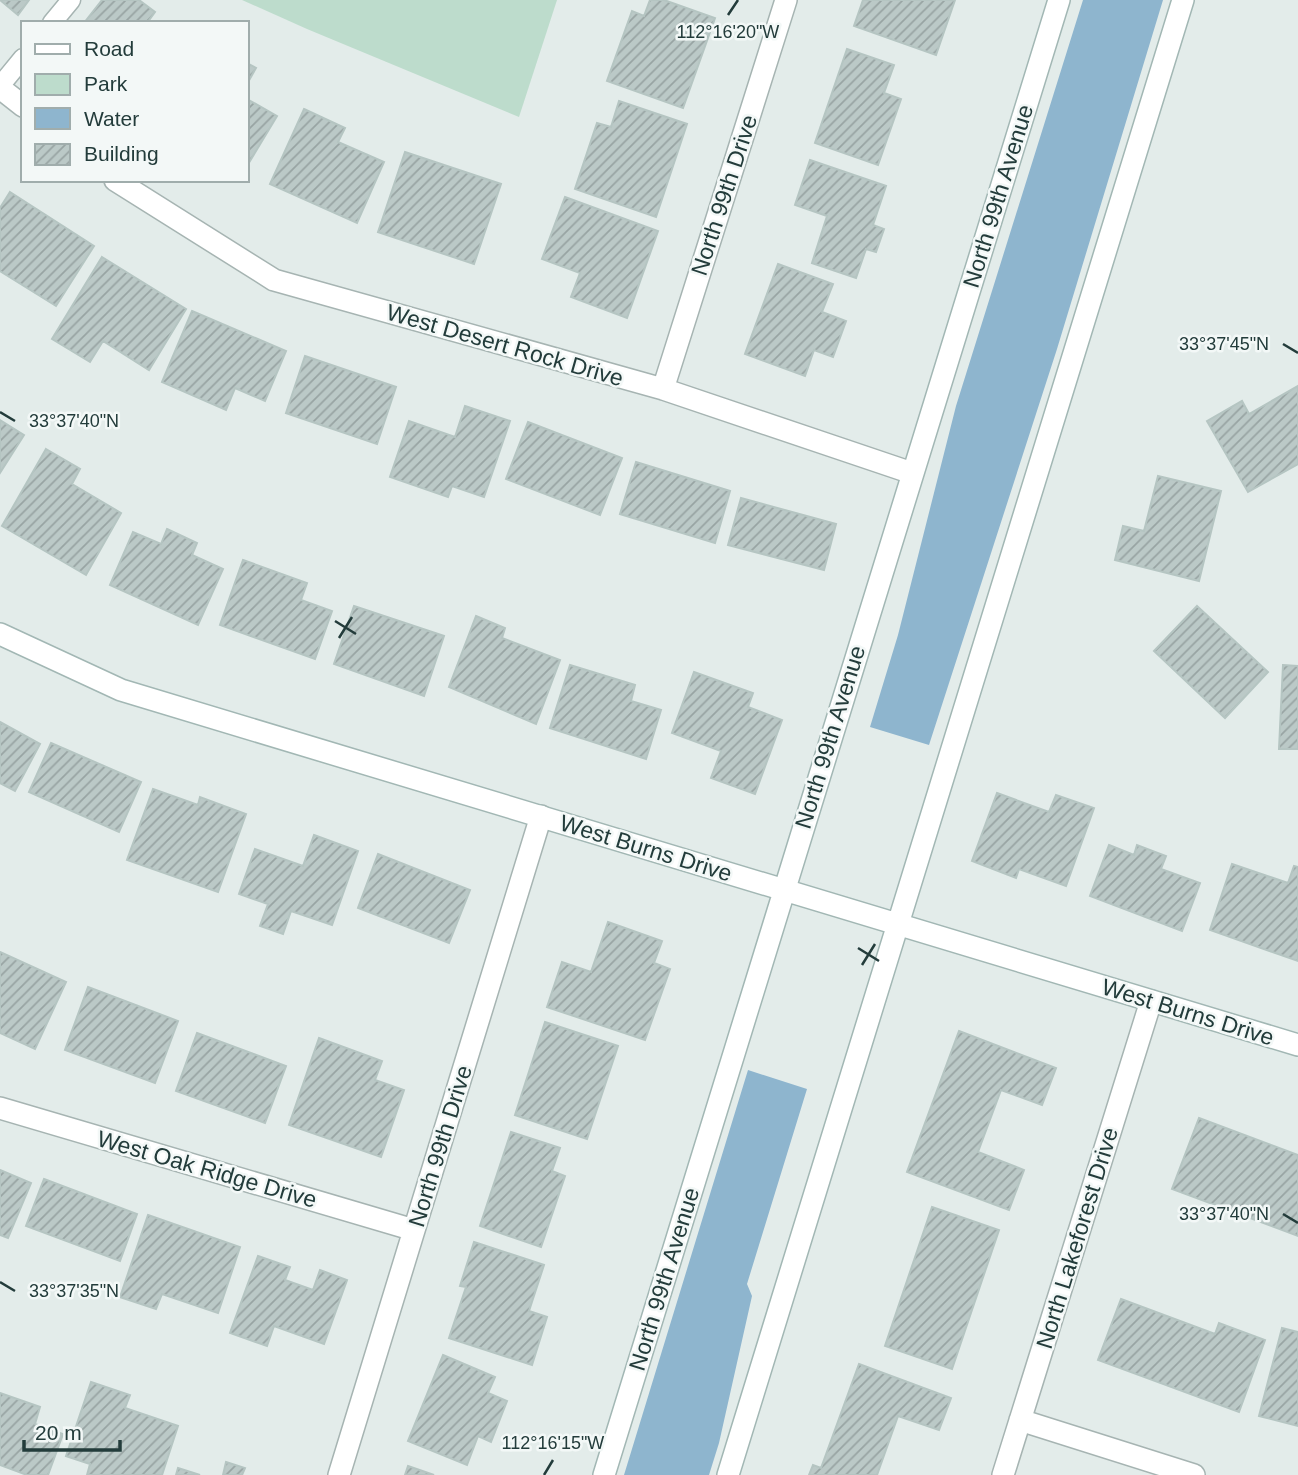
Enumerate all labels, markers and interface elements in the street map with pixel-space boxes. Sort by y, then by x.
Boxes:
legend [21,21,248,182]
text: 112°16'20"W [677,22,779,42]
text: Road [84,37,134,60]
text: Park [84,72,128,95]
street label: North 99th Avenue [958,101,1038,291]
text: Water [84,107,139,130]
street label: North 99th Drive [686,111,762,279]
text: Building [84,142,159,165]
street label: West Desert Rock Drive [384,299,626,391]
text: 33°37'45"N [1179,334,1269,354]
text: 33°37'40"N [29,411,119,431]
street label: North 99th Avenue [790,642,870,832]
street label: West Burns Drive [557,809,735,887]
street label: West Burns Drive [1099,973,1277,1051]
street label: North 99th Drive [403,1062,477,1230]
street label: North Lakeforest Drive [1031,1124,1123,1352]
street label: West Oak Ridge Drive [94,1125,320,1213]
street label: North 99th Avenue [624,1184,704,1374]
text: 33°37'40"N [1179,1204,1269,1224]
text: 33°37'35"N [29,1281,119,1301]
scale bar [24,1408,121,1452]
text: 20 m [35,1421,82,1444]
text: 112°16'15"W [502,1433,604,1453]

